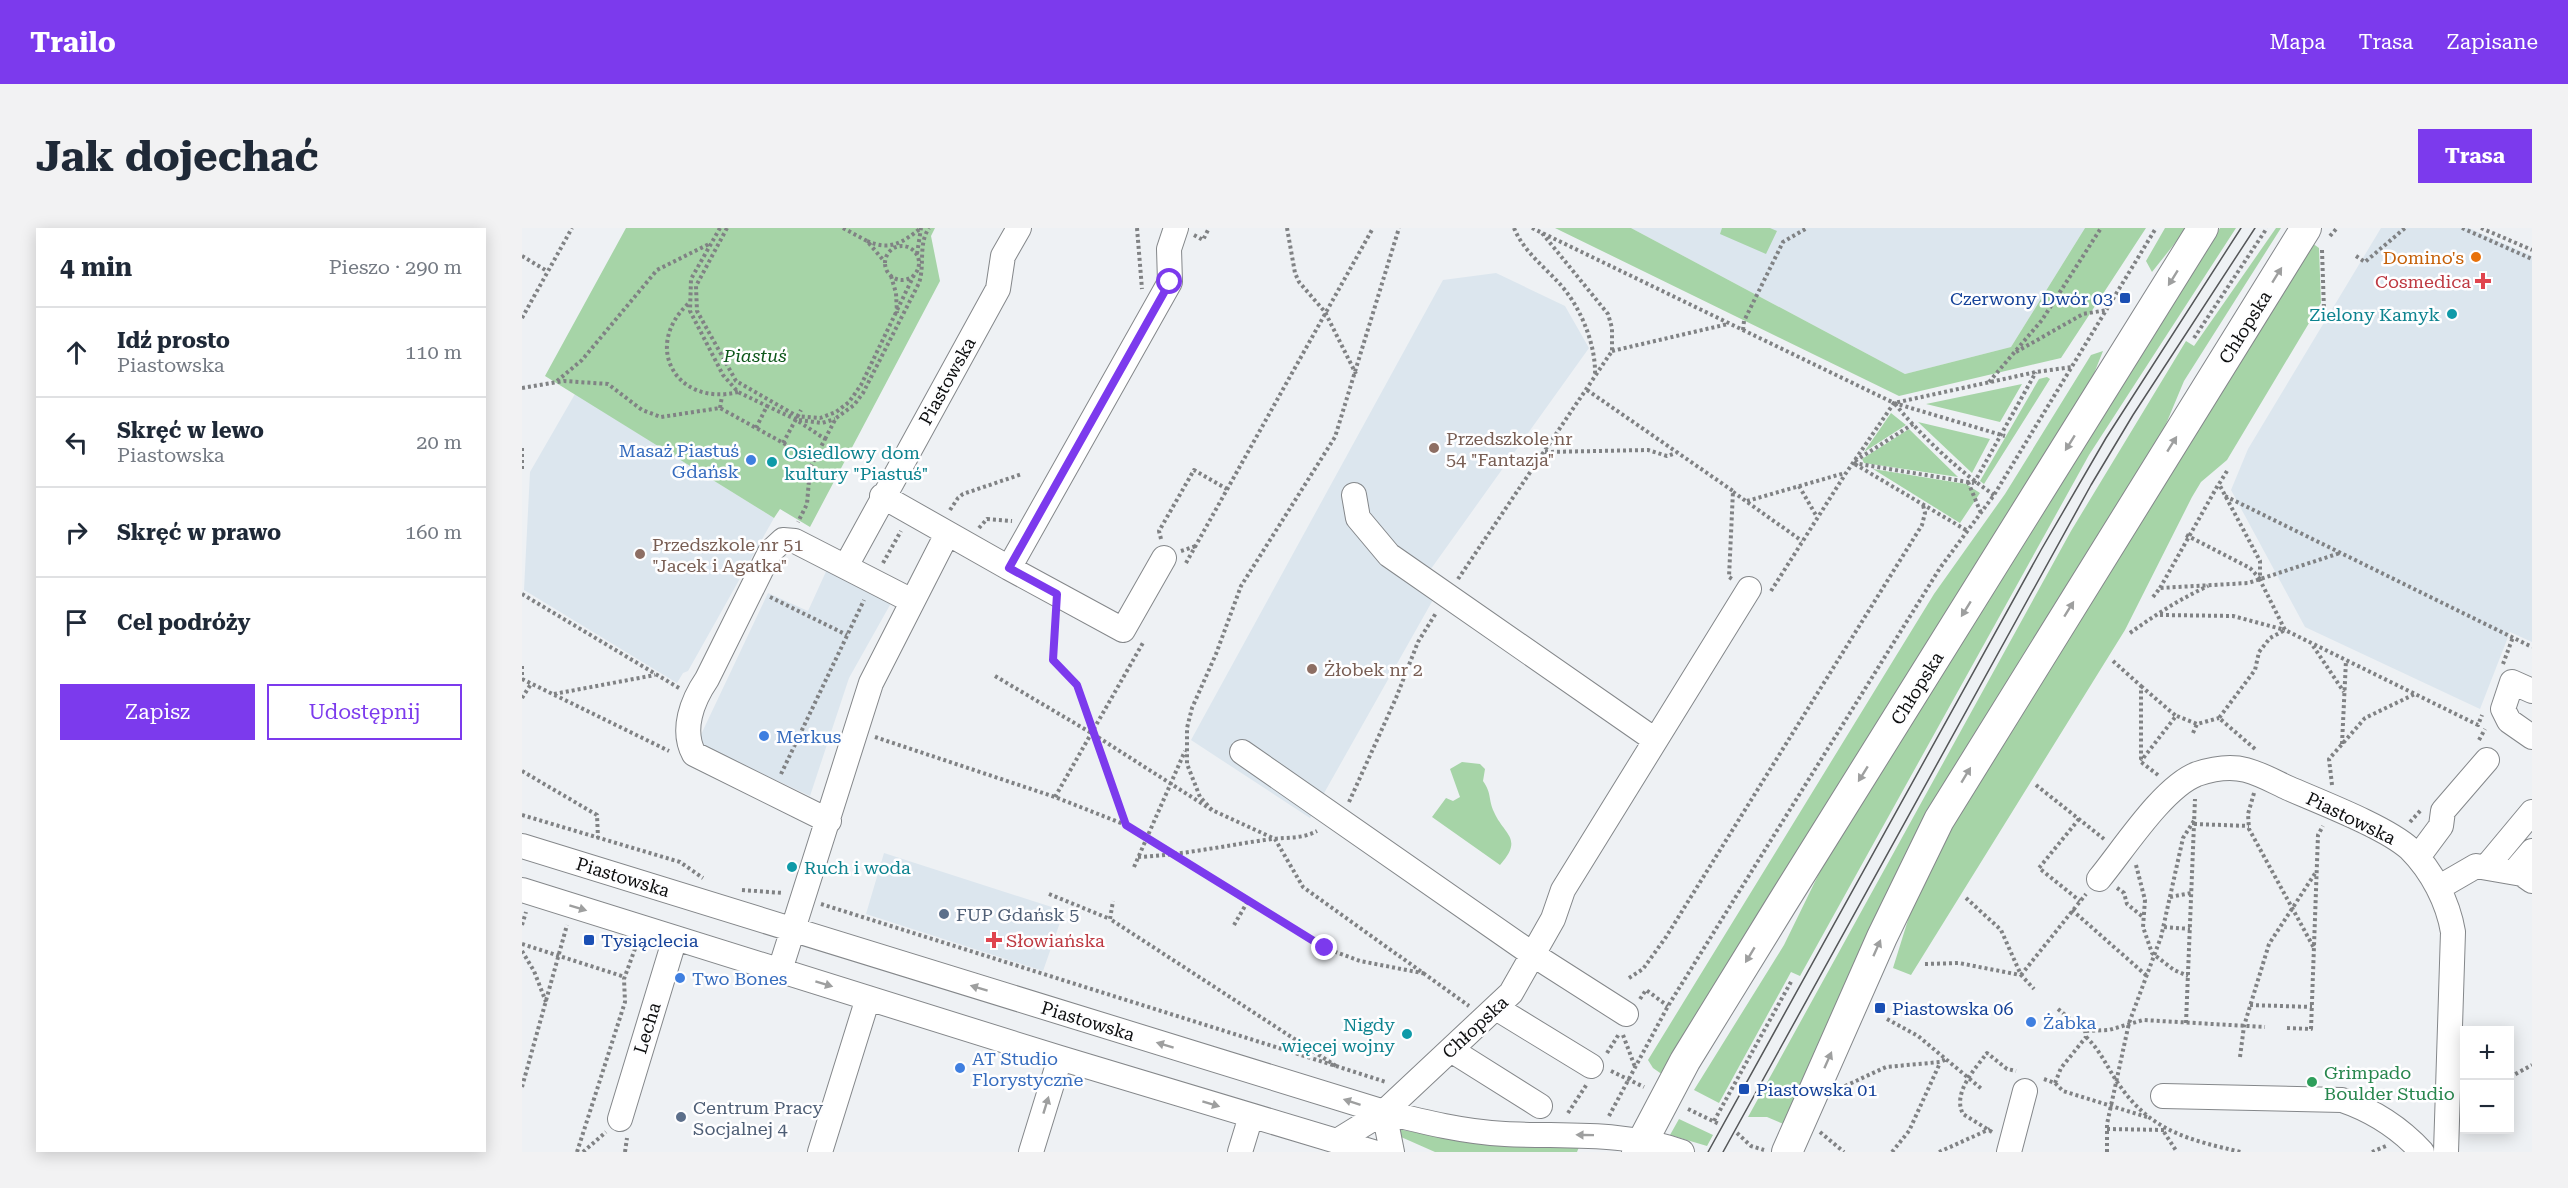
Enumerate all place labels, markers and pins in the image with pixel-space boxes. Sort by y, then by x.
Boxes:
place label: Domino's [2383,247,2464,268]
marker: Domino's [2469,250,2483,264]
place label: Cosmedica [2375,271,2471,292]
marker: Cosmedica [2476,274,2490,288]
place label: Czerwony Dwór 03 [1950,288,2113,309]
marker: Czerwony Dwór 03 [2118,291,2132,305]
place label: Zielony Kamyk [2309,304,2440,325]
marker: Zielony Kamyk [2445,307,2459,321]
place label: Przedszkole nr 54 "Fantazja" [1446,428,1573,470]
place label: Masaż Piastuś Gdańsk [619,440,739,482]
marker: Przedszkole nr 54 "Fantazja" [1427,441,1441,455]
place label: Osiedlowy dom kultury "Piastuś" [784,442,928,484]
marker: Masaż Piastuś Gdańsk [744,453,758,467]
marker: Osiedlowy dom kultury "Piastuś" [765,455,779,469]
place label: Przedszkole nr 51 "Jacek i Agatka" [652,534,803,576]
marker: Przedszkole nr 51 "Jacek i Agatka" [633,547,647,561]
place label: Żłobek nr 2 [1324,659,1423,680]
marker: Żłobek nr 2 [1305,662,1319,676]
place label: Merkus [776,726,841,747]
marker: Merkus [757,729,771,743]
place label: Ruch i woda [804,857,911,878]
marker: Ruch i woda [785,860,799,874]
place label: FUP Gdańsk 5 [956,904,1079,925]
marker: FUP Gdańsk 5 [937,907,951,921]
place label: Tysiąclecia [601,930,699,951]
place label: Słowiańska [1006,930,1105,951]
marker: Tysiąclecia [582,933,596,947]
marker: Słowiańska [987,933,1001,947]
place label: Two Bones [692,968,787,989]
marker: Two Bones [673,971,687,985]
place label: Piastowska 06 [1892,998,2014,1019]
marker: Piastowska 06 [1873,1001,1887,1015]
place label: Żabka [2043,1012,2097,1033]
place label: Nigdy więcej wojny [1282,1014,1395,1056]
marker: Żabka [2024,1015,2038,1029]
marker: Nigdy więcej wojny [1400,1027,1414,1041]
place label: AT Studio Florystyczne [972,1048,1083,1090]
marker: AT Studio Florystyczne [953,1061,967,1075]
place label: Grimpado Boulder Studio [2324,1062,2455,1104]
marker: Grimpado Boulder Studio [2305,1075,2319,1089]
place label: Piastowska 01 [1756,1079,1878,1100]
marker: Piastowska 01 [1737,1082,1751,1096]
place label: Centrum Pracy Socjalnej 4 [693,1097,823,1139]
marker: Centrum Pracy Socjalnej 4 [674,1110,688,1124]

